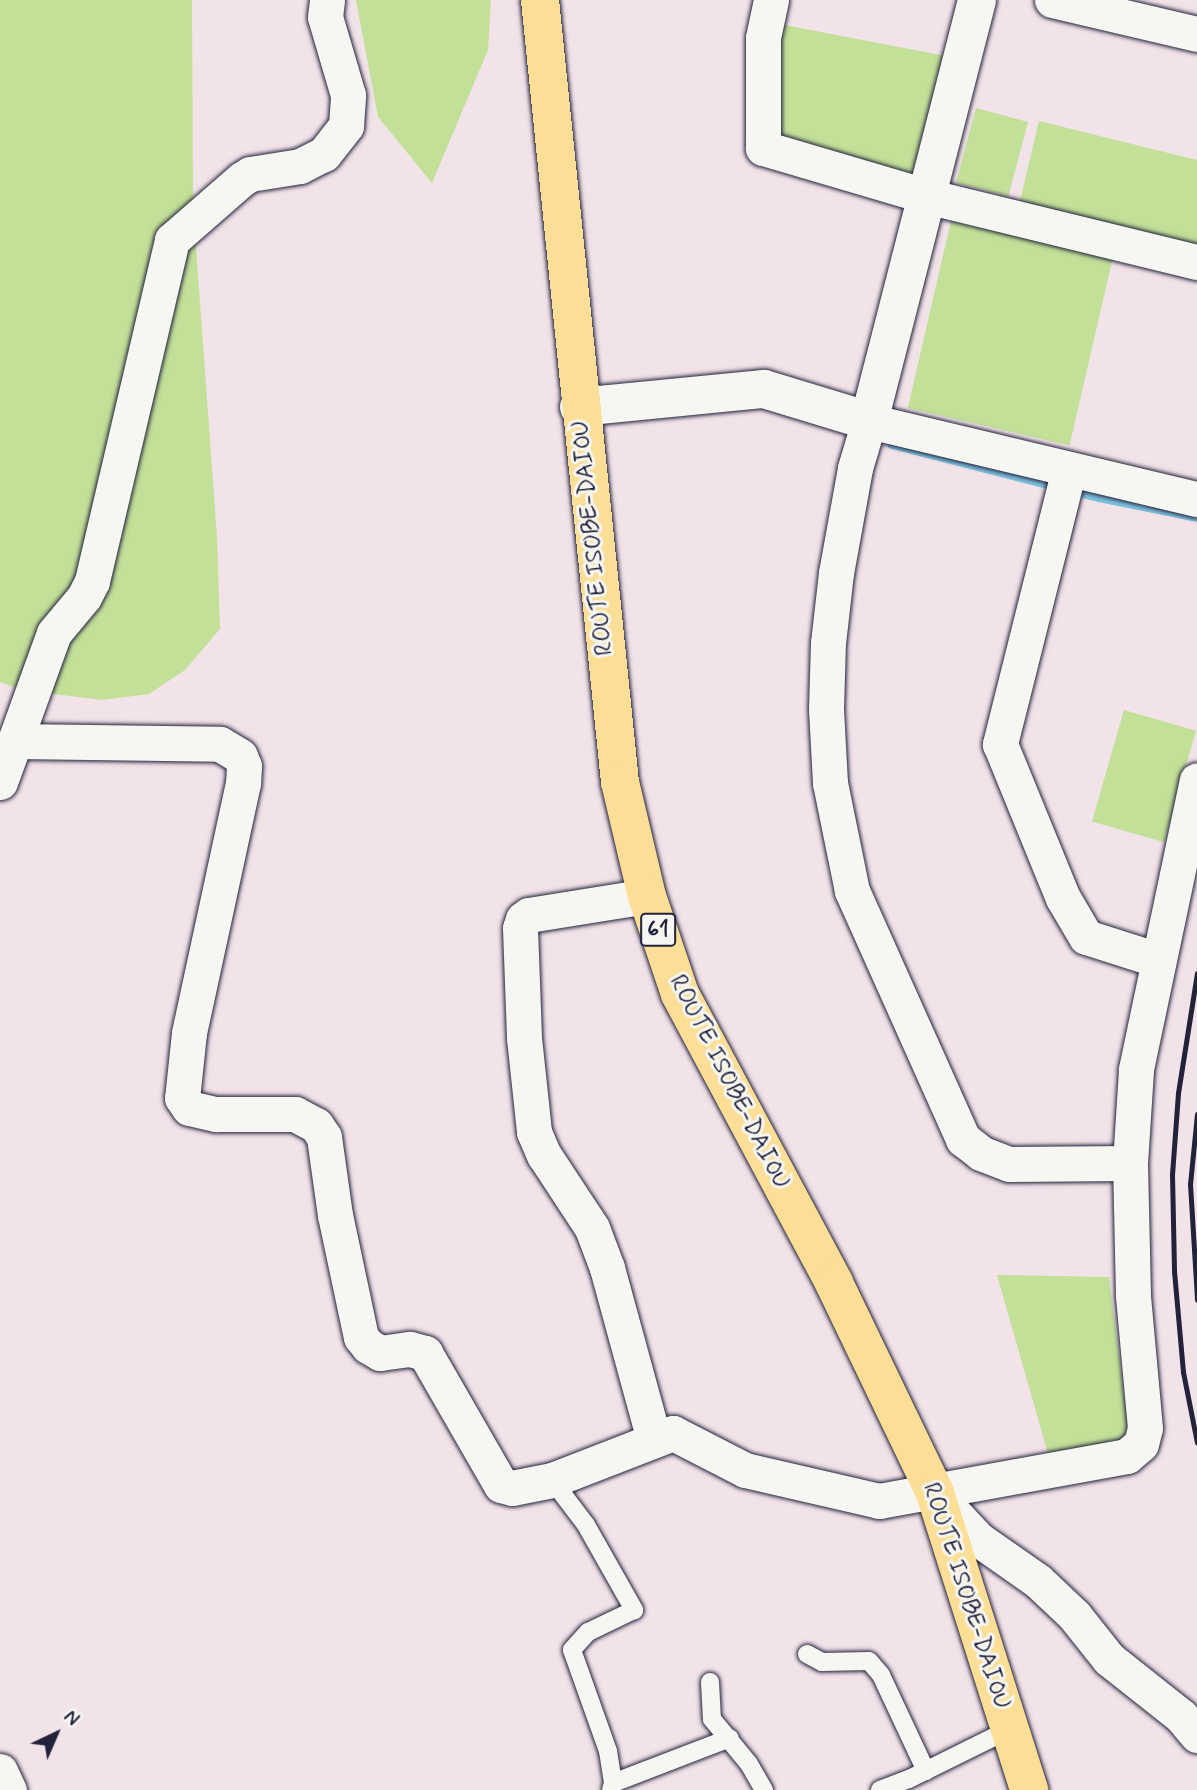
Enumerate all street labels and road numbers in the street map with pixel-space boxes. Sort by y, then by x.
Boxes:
street label: ROUTE ISOBE-DAIOU [566,419,620,657]
road number: 61 [639,911,677,950]
street label: ROUTE ISOBE-DAIOU [663,970,795,1194]
street label: ROUTE ISOBE-DAIOU [916,1479,1016,1713]

